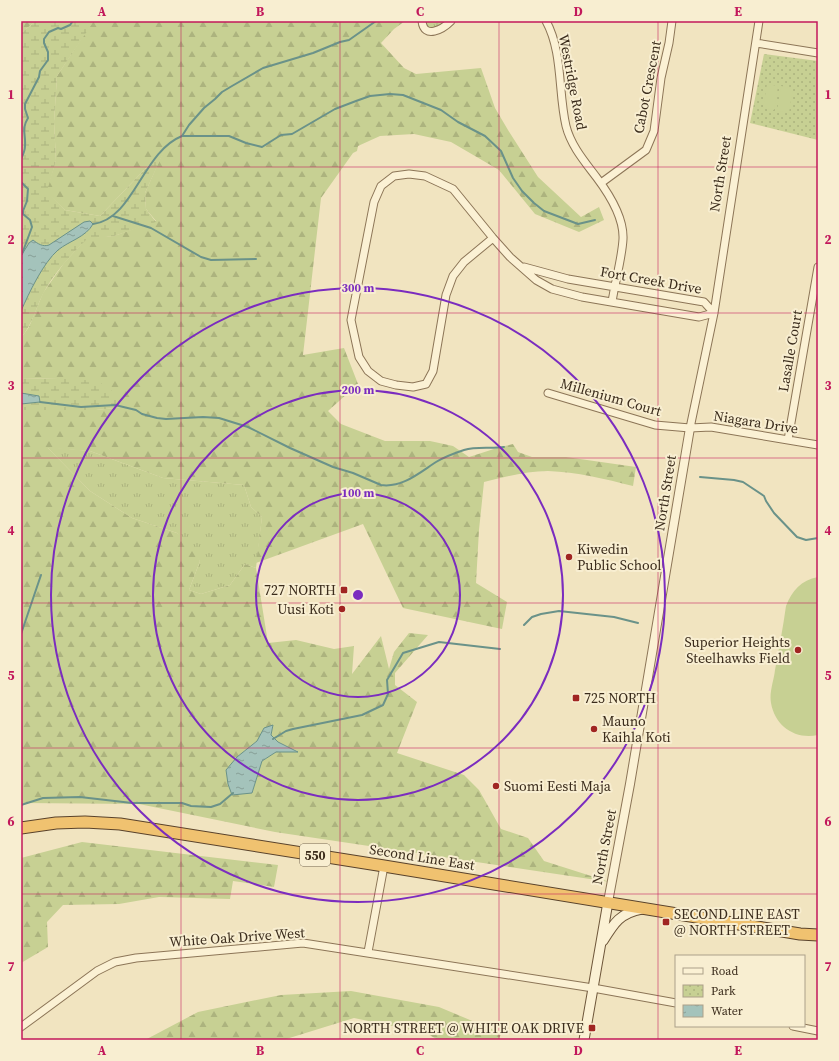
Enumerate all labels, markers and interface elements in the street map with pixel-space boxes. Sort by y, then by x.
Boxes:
text: A [98,3,107,20]
text: B [256,3,265,20]
text: C [416,3,424,20]
text: D [573,3,583,20]
text: E [734,3,742,20]
street label: Westridge Road [554,32,592,132]
street label: Cabot Crescent [628,38,666,135]
text: 1 [7,86,15,103]
text: 1 [824,86,832,103]
street label: North Street [704,134,736,213]
text: 2 [7,231,15,248]
text: 2 [824,231,832,248]
street label: Fort Creek Drive [599,261,703,299]
text: 300 m [342,280,375,296]
street label: Lasalle Court [773,308,807,393]
street label: Millenium Court [558,373,664,421]
text: 3 [7,377,15,394]
text: 3 [824,377,832,394]
text: 200 m [342,382,375,398]
street label: Niagara Drive [712,405,800,439]
street label: North Street [649,453,681,532]
text: 100 m [342,485,375,501]
text: 4 [7,522,15,539]
text: 4 [824,522,832,539]
place label: Kiwedin Public School [577,539,661,575]
marker: Kiwedin Public School [564,552,574,562]
place label: 727 NORTH [264,580,336,600]
marker: 727 NORTH [339,585,349,595]
centre of rings [351,588,365,602]
place label: Uusi Koti [277,599,334,619]
marker: Uusi Koti [337,604,347,614]
place label: Superior Heights Steelhawks Field [685,632,790,668]
marker: Superior Heights Steelhawks Field [793,645,803,655]
text: 5 [7,667,15,684]
text: 5 [824,667,832,684]
place label: 725 NORTH [584,688,656,708]
marker: 725 NORTH [571,693,581,703]
place label: Mauno Kaihla Koti [602,711,671,747]
marker: Mauno Kaihla Koti [589,724,599,734]
place label: Suomi Eesti Maja [504,776,612,796]
marker: Suomi Eesti Maja [491,781,501,791]
street label: North Street [587,807,621,886]
text: 6 [7,813,15,830]
text: 6 [824,813,832,830]
street label: Second Line East [368,839,476,875]
road number: 550 [300,844,330,866]
place label: SECOND LINE EAST @ NORTH STREET [674,904,800,940]
marker: SECOND LINE EAST @ NORTH STREET [661,917,671,927]
street label: White Oak Drive West [169,922,306,952]
legend [675,955,805,1027]
text: 7 [7,958,15,975]
text: 7 [824,958,832,975]
text: Road [711,963,738,979]
text: Park [711,983,736,999]
text: Water [711,1003,743,1019]
place label: NORTH STREET @ WHITE OAK DRIVE [343,1018,584,1038]
marker: NORTH STREET @ WHITE OAK DRIVE [587,1023,597,1033]
text: A [98,1042,107,1059]
text: B [256,1042,265,1059]
text: C [416,1042,424,1059]
text: D [573,1042,583,1059]
text: E [734,1042,742,1059]

